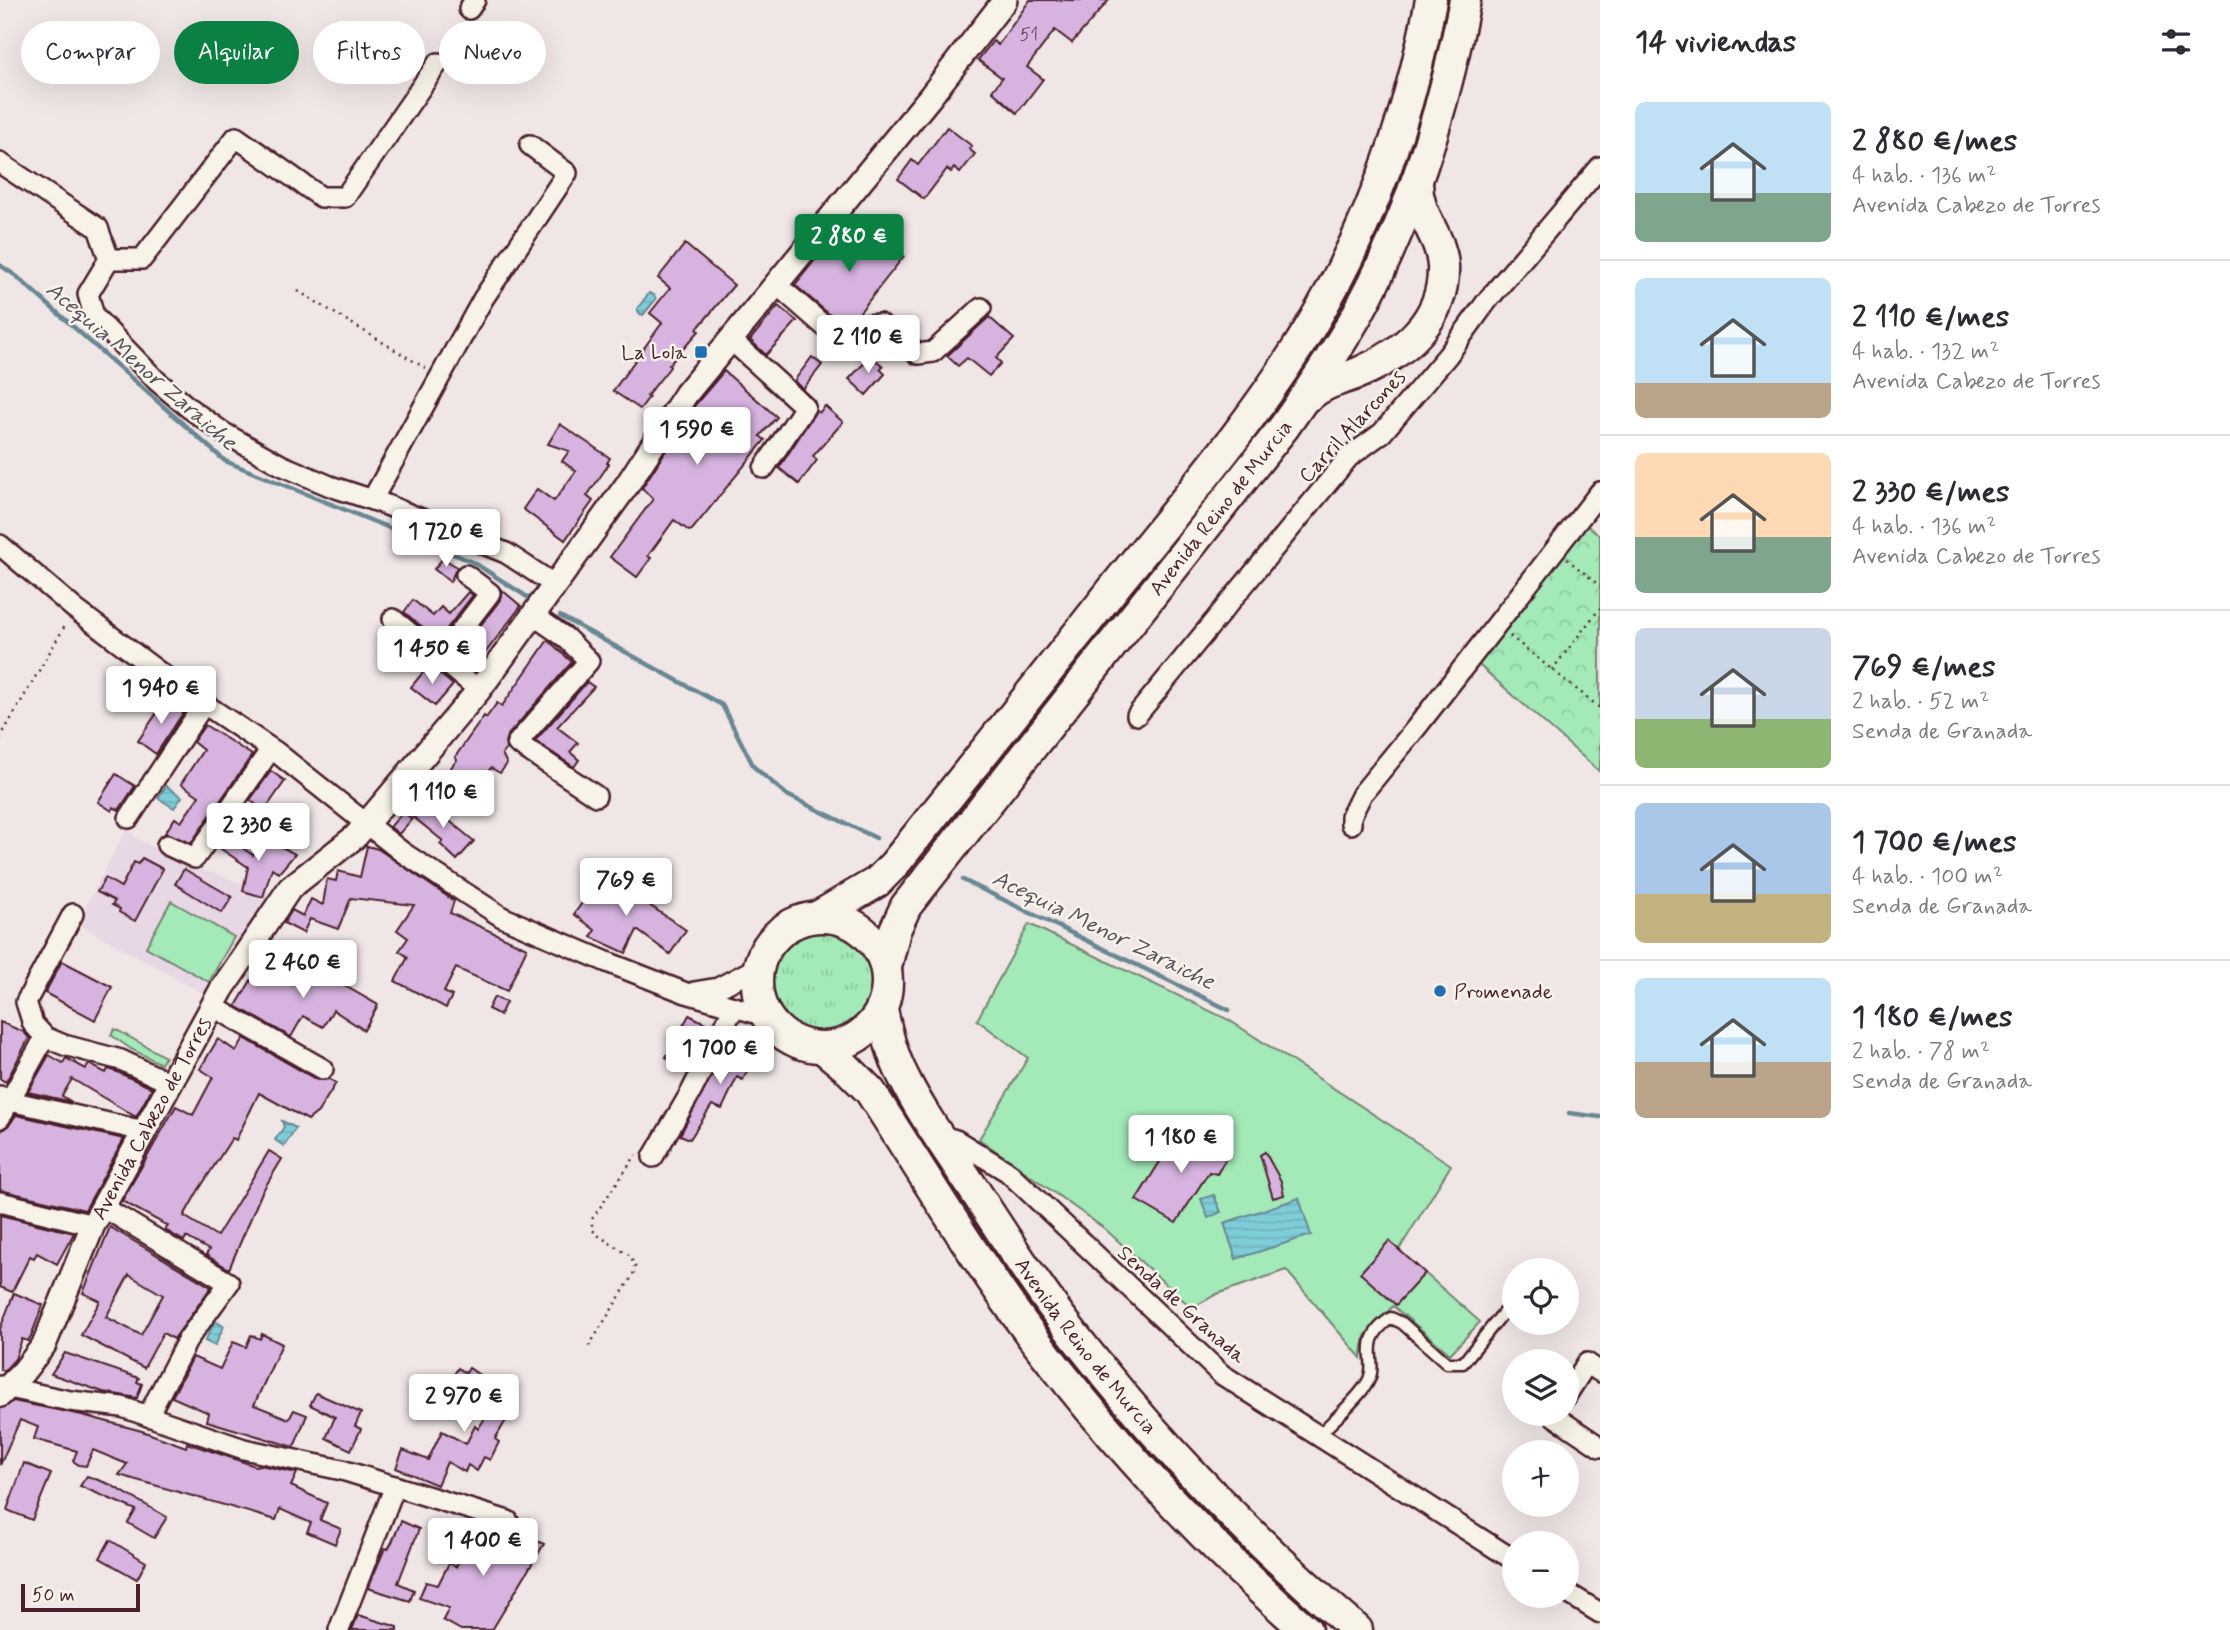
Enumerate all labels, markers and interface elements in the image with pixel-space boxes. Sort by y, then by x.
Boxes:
chip: Comprar [21,21,160,84]
chip: Alquilar [174,21,299,84]
chip: Filtros [313,21,425,84]
chip: Nuevo [439,21,546,84]
house number: 51 [1020,23,1038,47]
text: 14 viviendas [1635,23,1796,62]
icon: filters [2157,23,2195,61]
text: 2 880 €/mes [1852,122,2017,161]
icon: home [1691,130,1775,214]
text: 4 hab. · 136 m² [1852,161,1996,191]
text: Avenida Cabezo de Torres [1852,191,2101,221]
pin: 2 880 € [784,215,914,274]
text: 2 880 € [811,222,887,252]
water label: Acequia Menor Zaraiche [39,275,243,458]
text: 2 110 €/mes [1852,298,2009,337]
icon: home [1691,306,1775,390]
pin: 2 110 € [803,316,933,375]
text: 2 110 € [833,323,903,353]
text: 4 hab. · 132 m² [1852,337,1999,367]
place label: La Lola [621,339,687,367]
marker: La Lola [693,344,709,360]
street label: Carril Alarcones [1293,364,1413,489]
text: Avenida Cabezo de Torres [1852,367,2101,397]
pin: 1 590 € [632,407,762,467]
text: 1 590 € [659,415,735,445]
street label: Avenida Reino de Murcia [1143,415,1300,602]
text: 2 330 €/mes [1852,473,2009,512]
icon: home [1691,481,1775,565]
pin: 1 720 € [381,510,511,569]
text: 4 hab. · 136 m² [1852,512,1996,542]
text: 1 720 € [408,517,484,547]
text: Avenida Cabezo de Torres [1852,542,2101,572]
pin: 1 450 € [367,626,497,686]
text: 1 450 € [393,634,471,664]
text: 769 €/mes [1852,648,1996,687]
icon: home [1691,656,1775,740]
pin: 1 940 € [96,666,226,726]
text: 1 940 € [122,674,200,704]
text: 2 hab. · 52 m² [1852,687,1989,717]
text: Senda de Granada [1852,717,2032,747]
pin: 1 110 € [378,770,508,830]
text: 1 110 € [408,778,478,808]
pin: 2 330 € [193,804,323,863]
text: 2 330 € [223,811,293,841]
text: 1 700 €/mes [1852,823,2016,862]
icon: home [1691,831,1775,915]
pin: 769 € [577,858,675,918]
text: 4 hab. · 100 m² [1852,862,2003,892]
water label: Acequia Menor Zaraiche [987,864,1220,998]
text: 769 € [596,866,656,896]
text: Senda de Granada [1852,892,2032,922]
pin: 2 460 € [238,940,368,1000]
text: 2 460 € [265,948,341,978]
place label: Promenade [1454,978,1553,1006]
marker: Promenade [1432,983,1448,999]
text: 1 180 €/mes [1852,998,2012,1037]
icon: home [1691,1006,1775,1090]
street label: Avenida Cabezo de Torres [85,1012,219,1225]
pin: 1 700 € [655,1026,785,1086]
text: 1 700 € [682,1034,758,1064]
text: 2 hab. · 78 m² [1852,1037,1990,1067]
text: Senda de Granada [1852,1067,2032,1097]
pin: 1 180 € [1116,1116,1246,1175]
text: 1 180 € [1145,1123,1217,1153]
street label: Senda de Granada [1111,1239,1252,1370]
street label: Avenida Reino de Murcia [1008,1253,1163,1441]
map controls [1502,1258,1579,1608]
button: locate [1502,1258,1579,1335]
button: layers [1502,1349,1579,1426]
pin: 2 970 € [399,1374,529,1434]
text: 2 970 € [425,1382,503,1412]
button: + [1502,1440,1579,1517]
pin: 1 400 € [418,1518,548,1578]
text: 1 400 € [444,1526,522,1556]
button: − [1502,1531,1579,1608]
scale bar [21,1581,140,1613]
text: 50 m [32,1583,75,1608]

